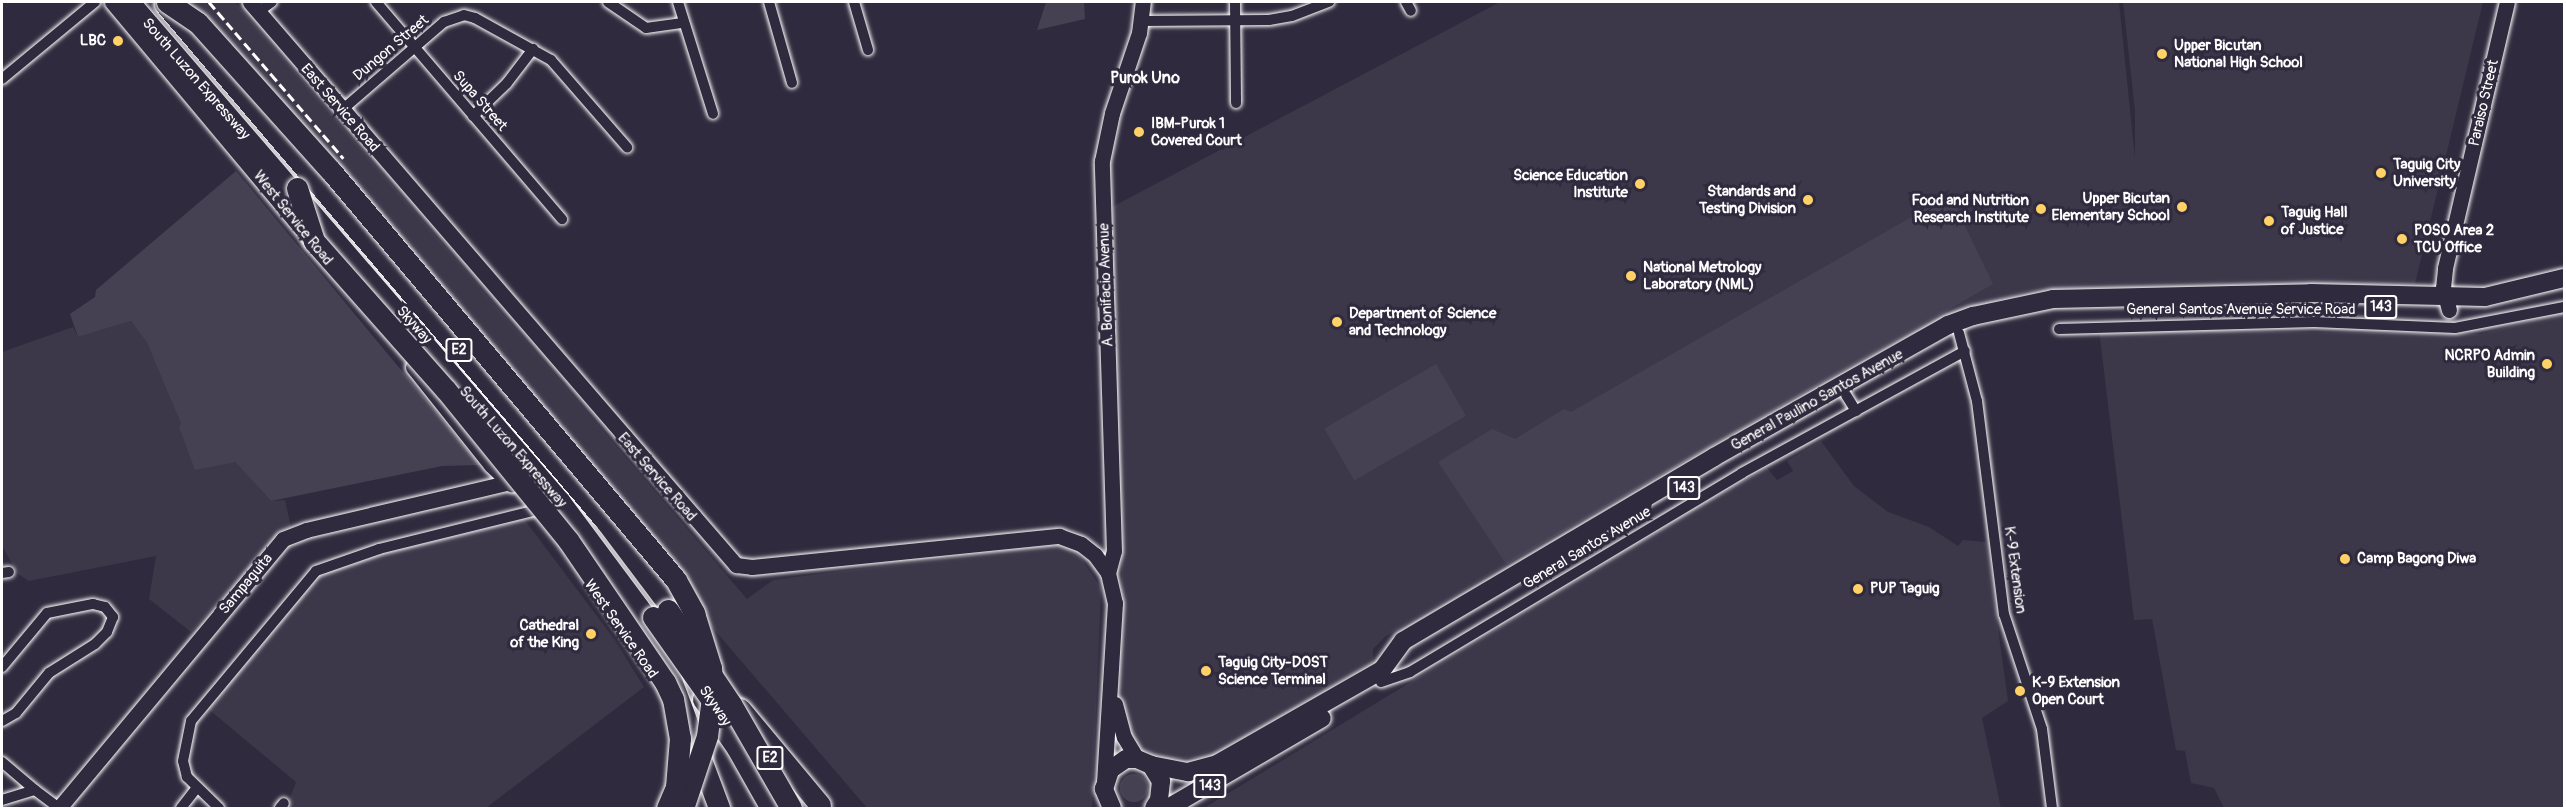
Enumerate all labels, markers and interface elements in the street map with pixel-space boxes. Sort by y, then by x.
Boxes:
street label: Dungon Street [350,11,432,85]
street label: South Luzon Expressway [138,15,254,143]
place label: LBC [80,32,106,50]
marker: LBC [111,34,125,48]
place label: Upper Bicutan National High School [2174,36,2303,71]
marker: Upper Bicutan National High School [2155,47,2169,61]
street label: Paraiso Street [2465,58,2503,148]
street label: East Service Road [297,60,383,156]
street label: Supa Street [449,67,511,135]
district label: Purok Uno [1110,68,1180,88]
place label: IBM-Purok 1 Covered Court [1151,114,1242,149]
marker: IBM-Purok 1 Covered Court [1132,125,1146,139]
place label: Taguig City University [2393,155,2460,190]
place label: Science Education Institute [1513,166,1628,201]
marker: Taguig City University [2374,166,2388,180]
street label: West Service Road [249,167,337,269]
marker: Science Education Institute [1633,177,1647,191]
place label: Standards and Testing Division [1699,182,1796,217]
place label: Upper Bicutan Elementary School [2052,189,2170,224]
place label: Food and Nutrition Research Institute [1912,191,2029,226]
marker: Standards and Testing Division [1801,193,1815,207]
marker: Upper Bicutan Elementary School [2175,200,2189,214]
marker: Food and Nutrition Research Institute [2034,202,2048,216]
place label: Taguig Hall of Justice [2281,203,2348,238]
marker: Taguig Hall of Justice [2262,214,2276,228]
place label: POSO Area 2 TCU Office [2414,221,2494,256]
street label: A. Bonifacio Avenue [1095,223,1117,347]
marker: POSO Area 2 TCU Office [2395,232,2409,246]
place label: National Metrology Laboratory (NML) [1643,258,1761,293]
marker: National Metrology Laboratory (NML) [1624,269,1638,283]
road number: 143 [2363,296,2399,318]
street label: General Santos Avenue Service Road [2126,301,2356,319]
street label: Skyway [392,302,436,348]
place label: Department of Science and Technology [1349,304,1496,339]
marker: Department of Science and Technology [1330,315,1344,329]
road number: E2 [444,339,474,361]
street label: General Paulino Santos Avenue [1728,345,1906,455]
place label: NCRPO Admin Building [2444,346,2535,381]
marker: NCRPO Admin Building [2540,357,2554,371]
street label: South Luzon Expressway [455,383,571,511]
street label: East Service Road [614,429,700,525]
road number: 143 [1666,477,1702,499]
street label: General Santos Avenue [1520,503,1654,593]
street label: K-9 Extension [2000,525,2030,615]
street label: Sampaguita [215,550,277,618]
place label: Camp Bagong Diwa [2357,550,2476,568]
marker: Camp Bagong Diwa [2338,552,2352,566]
street label: West Service Road [580,576,662,682]
place label: PUP Taguig [1870,580,1939,598]
marker: PUP Taguig [1851,582,1865,596]
place label: Cathedral of the King [510,616,579,651]
marker: Cathedral of the King [584,627,598,641]
place label: Taguig City-DOST Science Terminal [1218,653,1328,688]
marker: Taguig City-DOST Science Terminal [1199,664,1213,678]
place label: K-9 Extension Open Court [2032,673,2120,708]
street label: Skyway [695,682,735,730]
marker: K-9 Extension Open Court [2013,684,2027,698]
road number: E2 [755,747,785,769]
road number: 143 [1192,775,1228,797]

